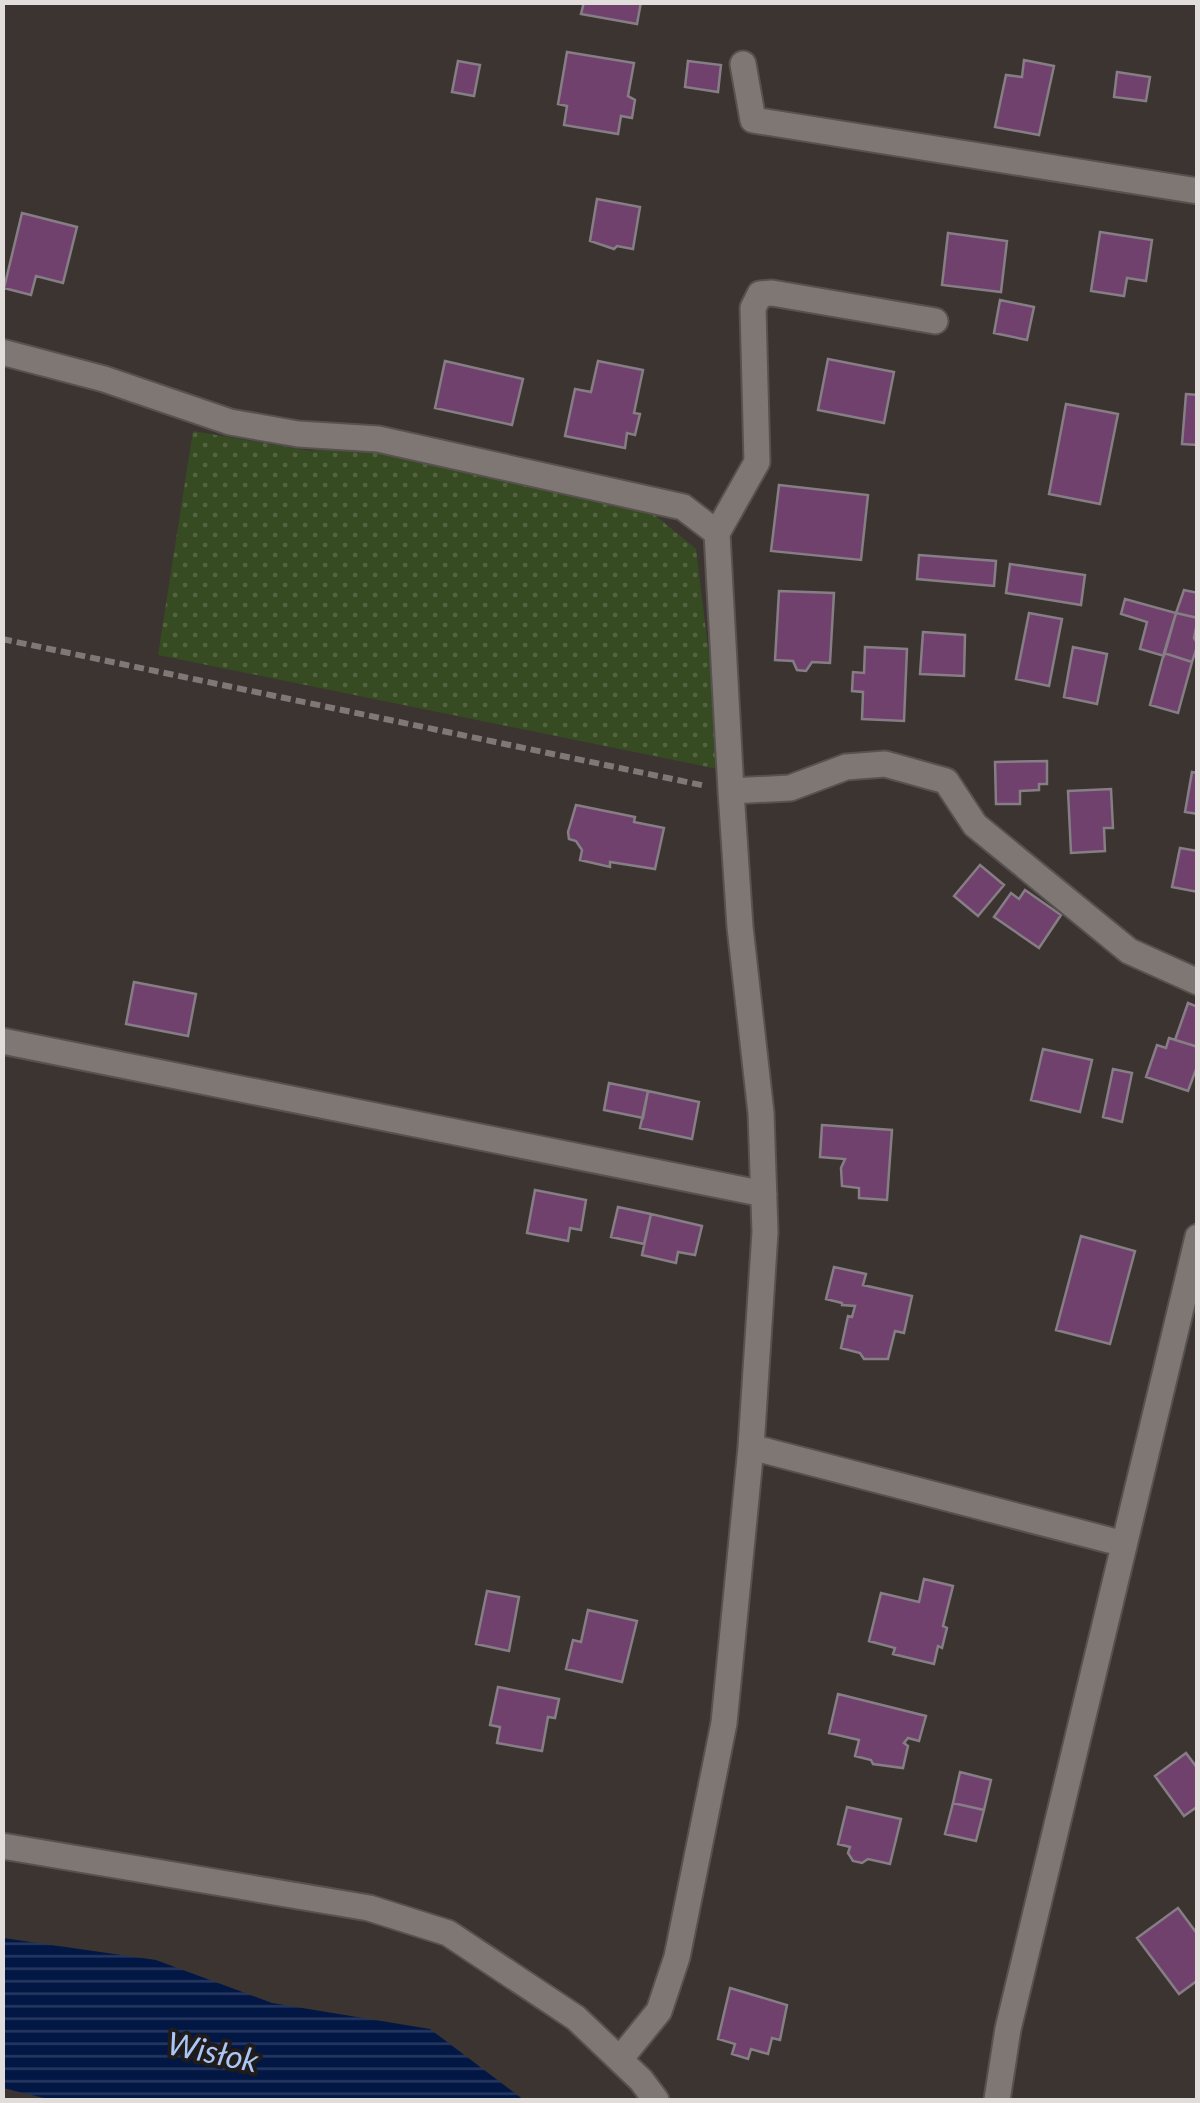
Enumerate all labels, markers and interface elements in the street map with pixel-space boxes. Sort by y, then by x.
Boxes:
water label: Wisłok [164,2022,263,2080]

